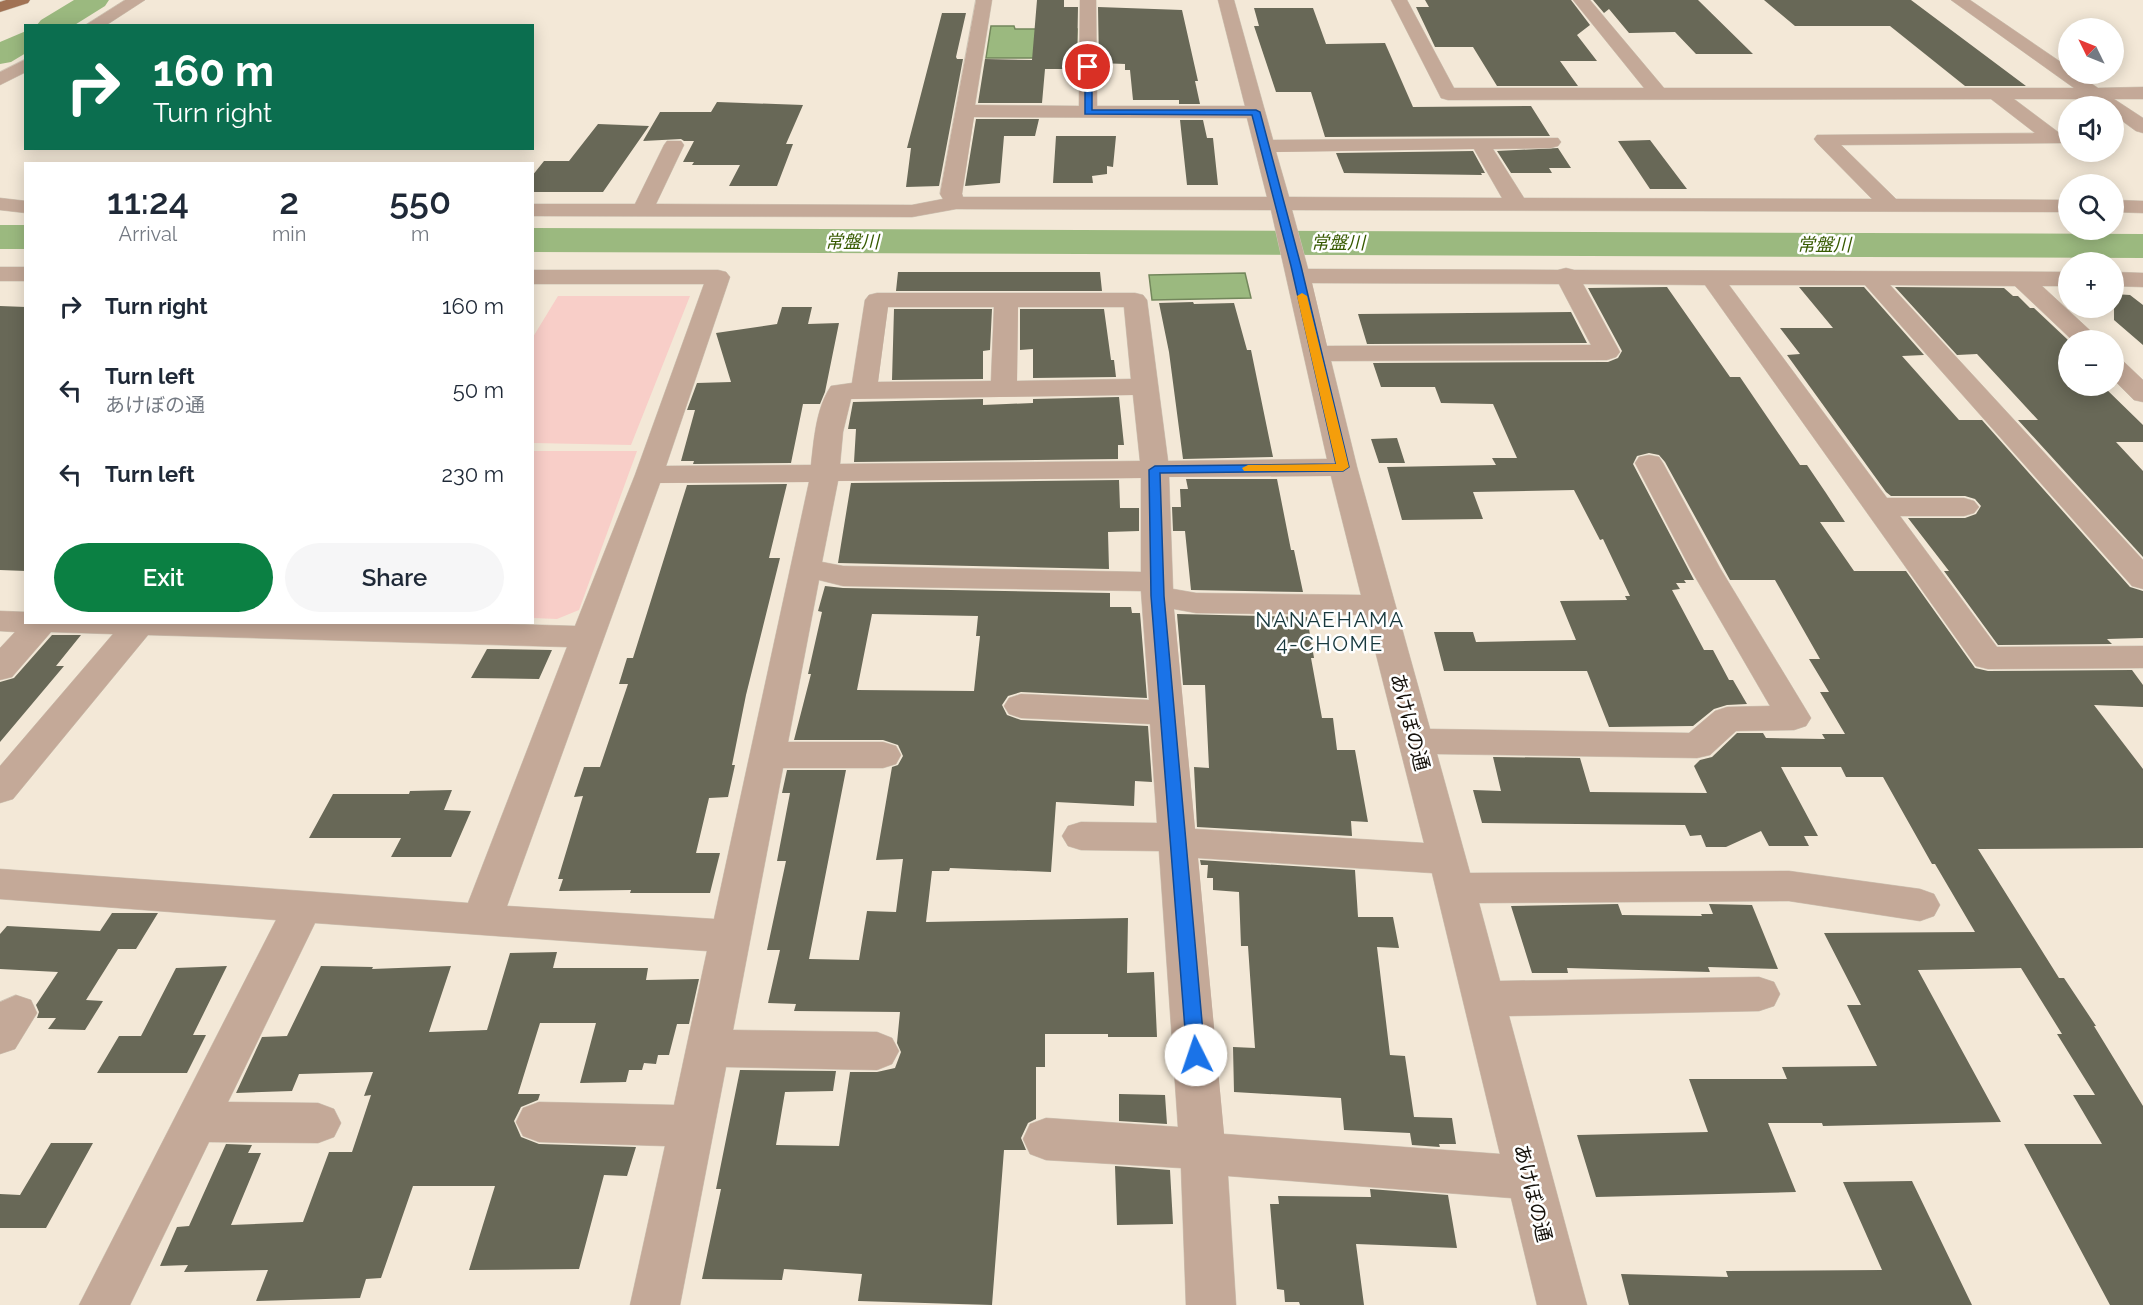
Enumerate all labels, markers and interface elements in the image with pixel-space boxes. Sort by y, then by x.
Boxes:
north arrow [2058,18,2124,84]
map controls [2058,18,2124,396]
pin [1062,41,1113,92]
text: 160 m [153,47,274,96]
icon: right [54,48,132,126]
icon: arrive [1071,50,1104,83]
button: sound [2058,96,2124,162]
text: Turn right [153,97,272,128]
button: search [2058,174,2124,240]
text: 11:24 [107,180,189,222]
text: 2 [279,180,299,222]
text: 550 [389,180,451,222]
text: Arrival [119,222,177,246]
text: min [272,222,306,246]
text: m [411,222,429,246]
water label: 常盤川 [825,231,881,252]
water label: 常盤川 [1311,232,1367,253]
water label: 常盤川 [1797,234,1853,255]
button: + [2058,252,2124,318]
icon: right [54,290,87,323]
text: Turn right [105,293,208,319]
text: 160 m [442,293,504,319]
button: − [2058,330,2124,396]
text: Turn left [105,363,195,389]
icon: left [54,374,87,407]
text: 50 m [453,377,504,403]
text: あけぼの通 [105,393,205,417]
icon: left [54,458,87,491]
text: Turn left [105,461,195,487]
text: 230 m [441,461,504,487]
button: Exit [54,543,273,612]
button: Share [285,543,504,612]
district label: NANAEHAMA 4-CHOME [1255,607,1405,656]
street label: あけぼの通 [1385,671,1435,773]
position arrow [1164,1023,1228,1087]
street label: あけぼの通 [1509,1142,1557,1244]

